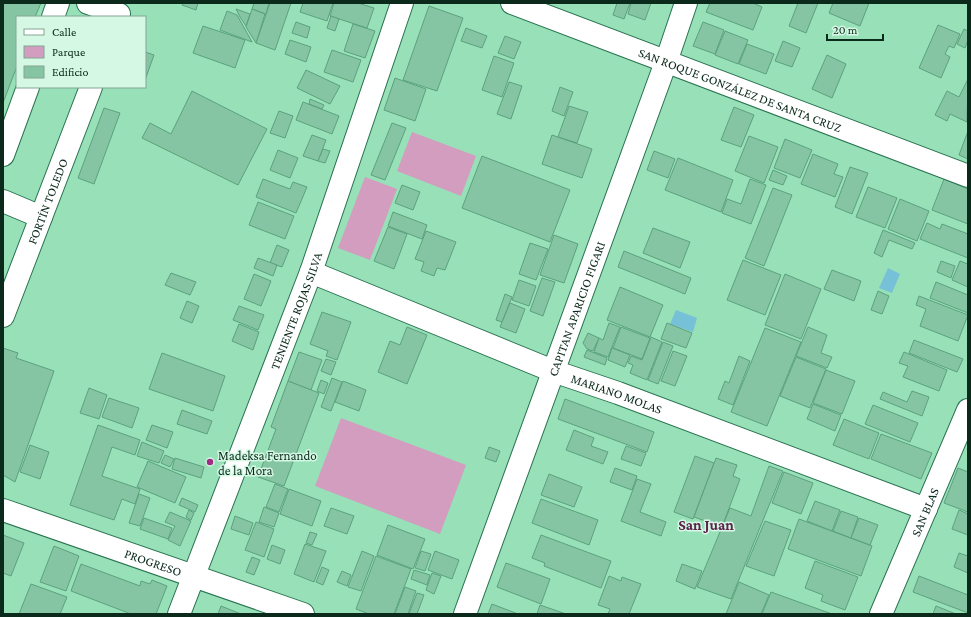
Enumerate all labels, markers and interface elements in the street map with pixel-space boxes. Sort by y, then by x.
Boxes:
legend [16,16,146,88]
scale bar [827,16,883,42]
text: 20 m [833,23,858,37]
text: Calle [52,25,76,39]
street label: SAN ROQUE GONZÁLEZ DE SANTA CRUZ [637,44,844,135]
text: Parque [52,45,85,59]
text: Edificio [52,65,89,79]
street label: FORTÍN TOLEDO [24,156,70,246]
street label: CAPITAN APARICIO FIGARI [545,239,608,378]
street label: TENIENTE ROJAS SILVA [267,249,325,372]
street label: MARIANO MOLAS [569,370,664,417]
place label: Madeksa Fernando de la Mora [218,448,317,478]
marker: Madeksa Fernando de la Mora [205,457,215,467]
street label: SAN BLAS [908,485,942,539]
district label: San Juan [678,517,734,533]
street label: PROGRESO [123,545,184,579]

